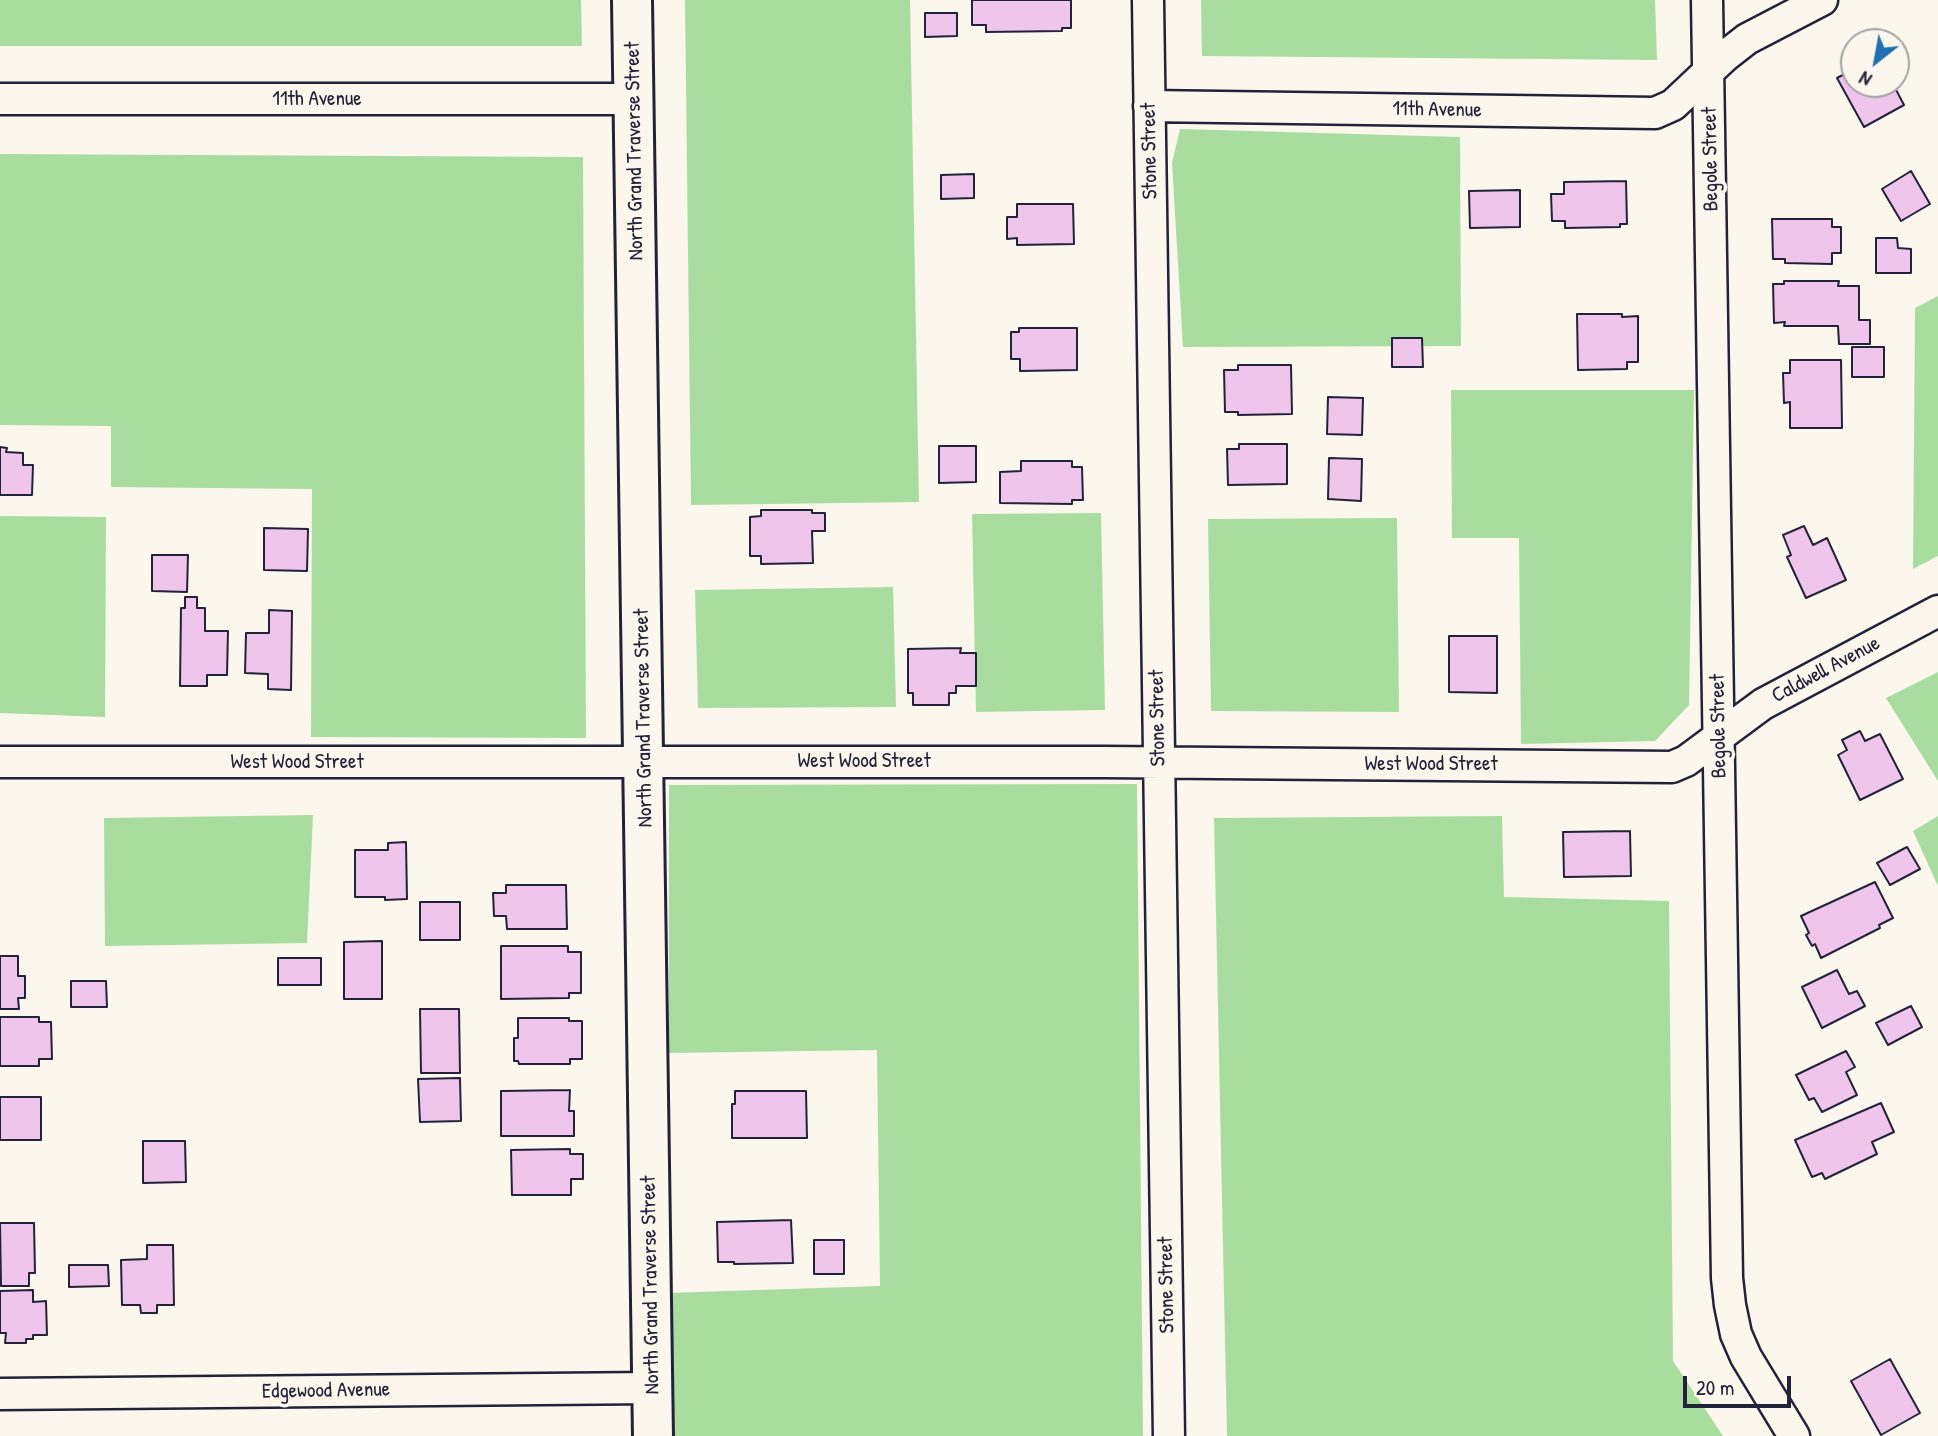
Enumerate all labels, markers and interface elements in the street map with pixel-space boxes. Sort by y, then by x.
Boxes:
north arrow [1840,28,1910,98]
street label: North Grand Traverse Street [620,41,650,261]
text: N [1854,66,1876,93]
street label: 11th Avenue [272,86,362,112]
street label: 11th Avenue [1392,97,1482,123]
street label: Stone Street [1137,102,1163,200]
street label: Begole Street [1697,107,1725,211]
street label: North Grand Traverse Street [629,608,659,828]
street label: Caldwell Avenue [1768,631,1884,709]
street label: Stone Street [1145,669,1171,767]
street label: Begole Street [1705,674,1733,778]
street label: West Wood Street [797,748,931,774]
street label: West Wood Street [230,749,364,775]
street label: West Wood Street [1364,751,1498,777]
street label: North Grand Traverse Street [636,1175,666,1395]
street label: Stone Street [1154,1236,1180,1334]
scale bar [1686,1362,1794,1406]
text: 20 m [1696,1373,1734,1402]
street label: Edgewood Avenue [262,1377,390,1405]

